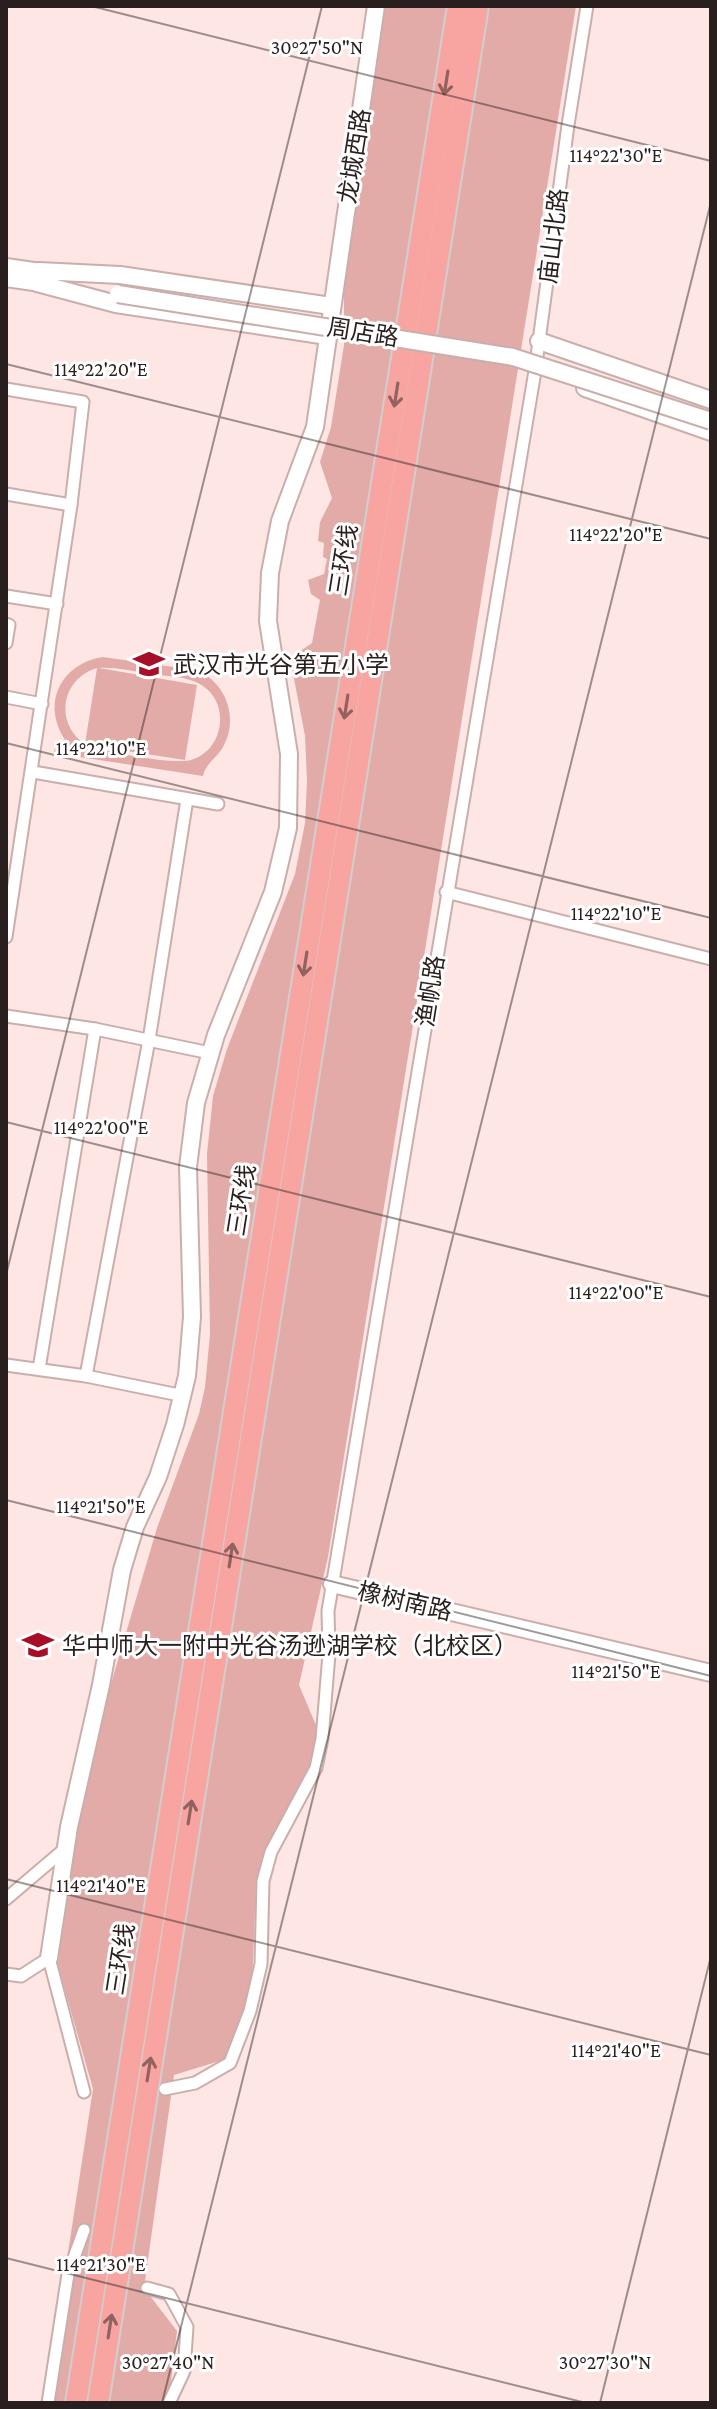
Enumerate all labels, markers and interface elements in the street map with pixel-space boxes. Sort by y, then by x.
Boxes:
text: 30°27'50"N [271,36,363,58]
one-way arrow [438,70,453,95]
street label: 龙城西路 [333,106,375,206]
text: 114°22'30"E [570,144,663,166]
street label: 庙山北路 [534,187,572,285]
street label: 周店路 [325,313,401,351]
text: 114°22'20"E [54,358,148,380]
one-way arrow [388,382,403,407]
street label: 三环线 [324,522,362,598]
text: 114°22'20"E [569,523,663,545]
school or university icon: 武汉市光谷第五小学 [132,647,166,681]
place label: 武汉市光谷第五小学 [173,651,389,678]
one-way arrow [338,694,353,719]
text: 114°22'10"E [56,737,146,759]
text: 114°22'10"E [571,902,661,924]
one-way arrow [297,951,312,976]
street label: 渔帆路 [411,953,449,1029]
text: 114°22'00"E [54,1116,148,1138]
street label: 三环线 [222,1162,260,1238]
text: 114°22'00"E [569,1281,663,1303]
text: 114°21'50"E [56,1495,146,1517]
one-way arrow [224,1543,239,1569]
street label: 橡树南路 [355,1577,455,1625]
school or university icon: 华中师大一附中光谷汤逊湖学校（北校区） [21,1628,55,1662]
place label: 华中师大一附中光谷汤逊湖学校（北校区） [62,1632,518,1659]
text: 114°21'50"E [571,1660,661,1682]
one-way arrow [184,1800,199,1825]
text: 114°21'40"E [56,1874,146,1896]
street label: 三环线 [101,1921,139,1997]
text: 114°21'40"E [571,2039,661,2061]
one-way arrow [142,2057,157,2082]
text: 114°21'30"E [56,2253,146,2275]
one-way arrow [103,2314,118,2339]
text: 30°27'40"N [122,2351,214,2373]
text: 30°27'30"N [559,2351,651,2373]

